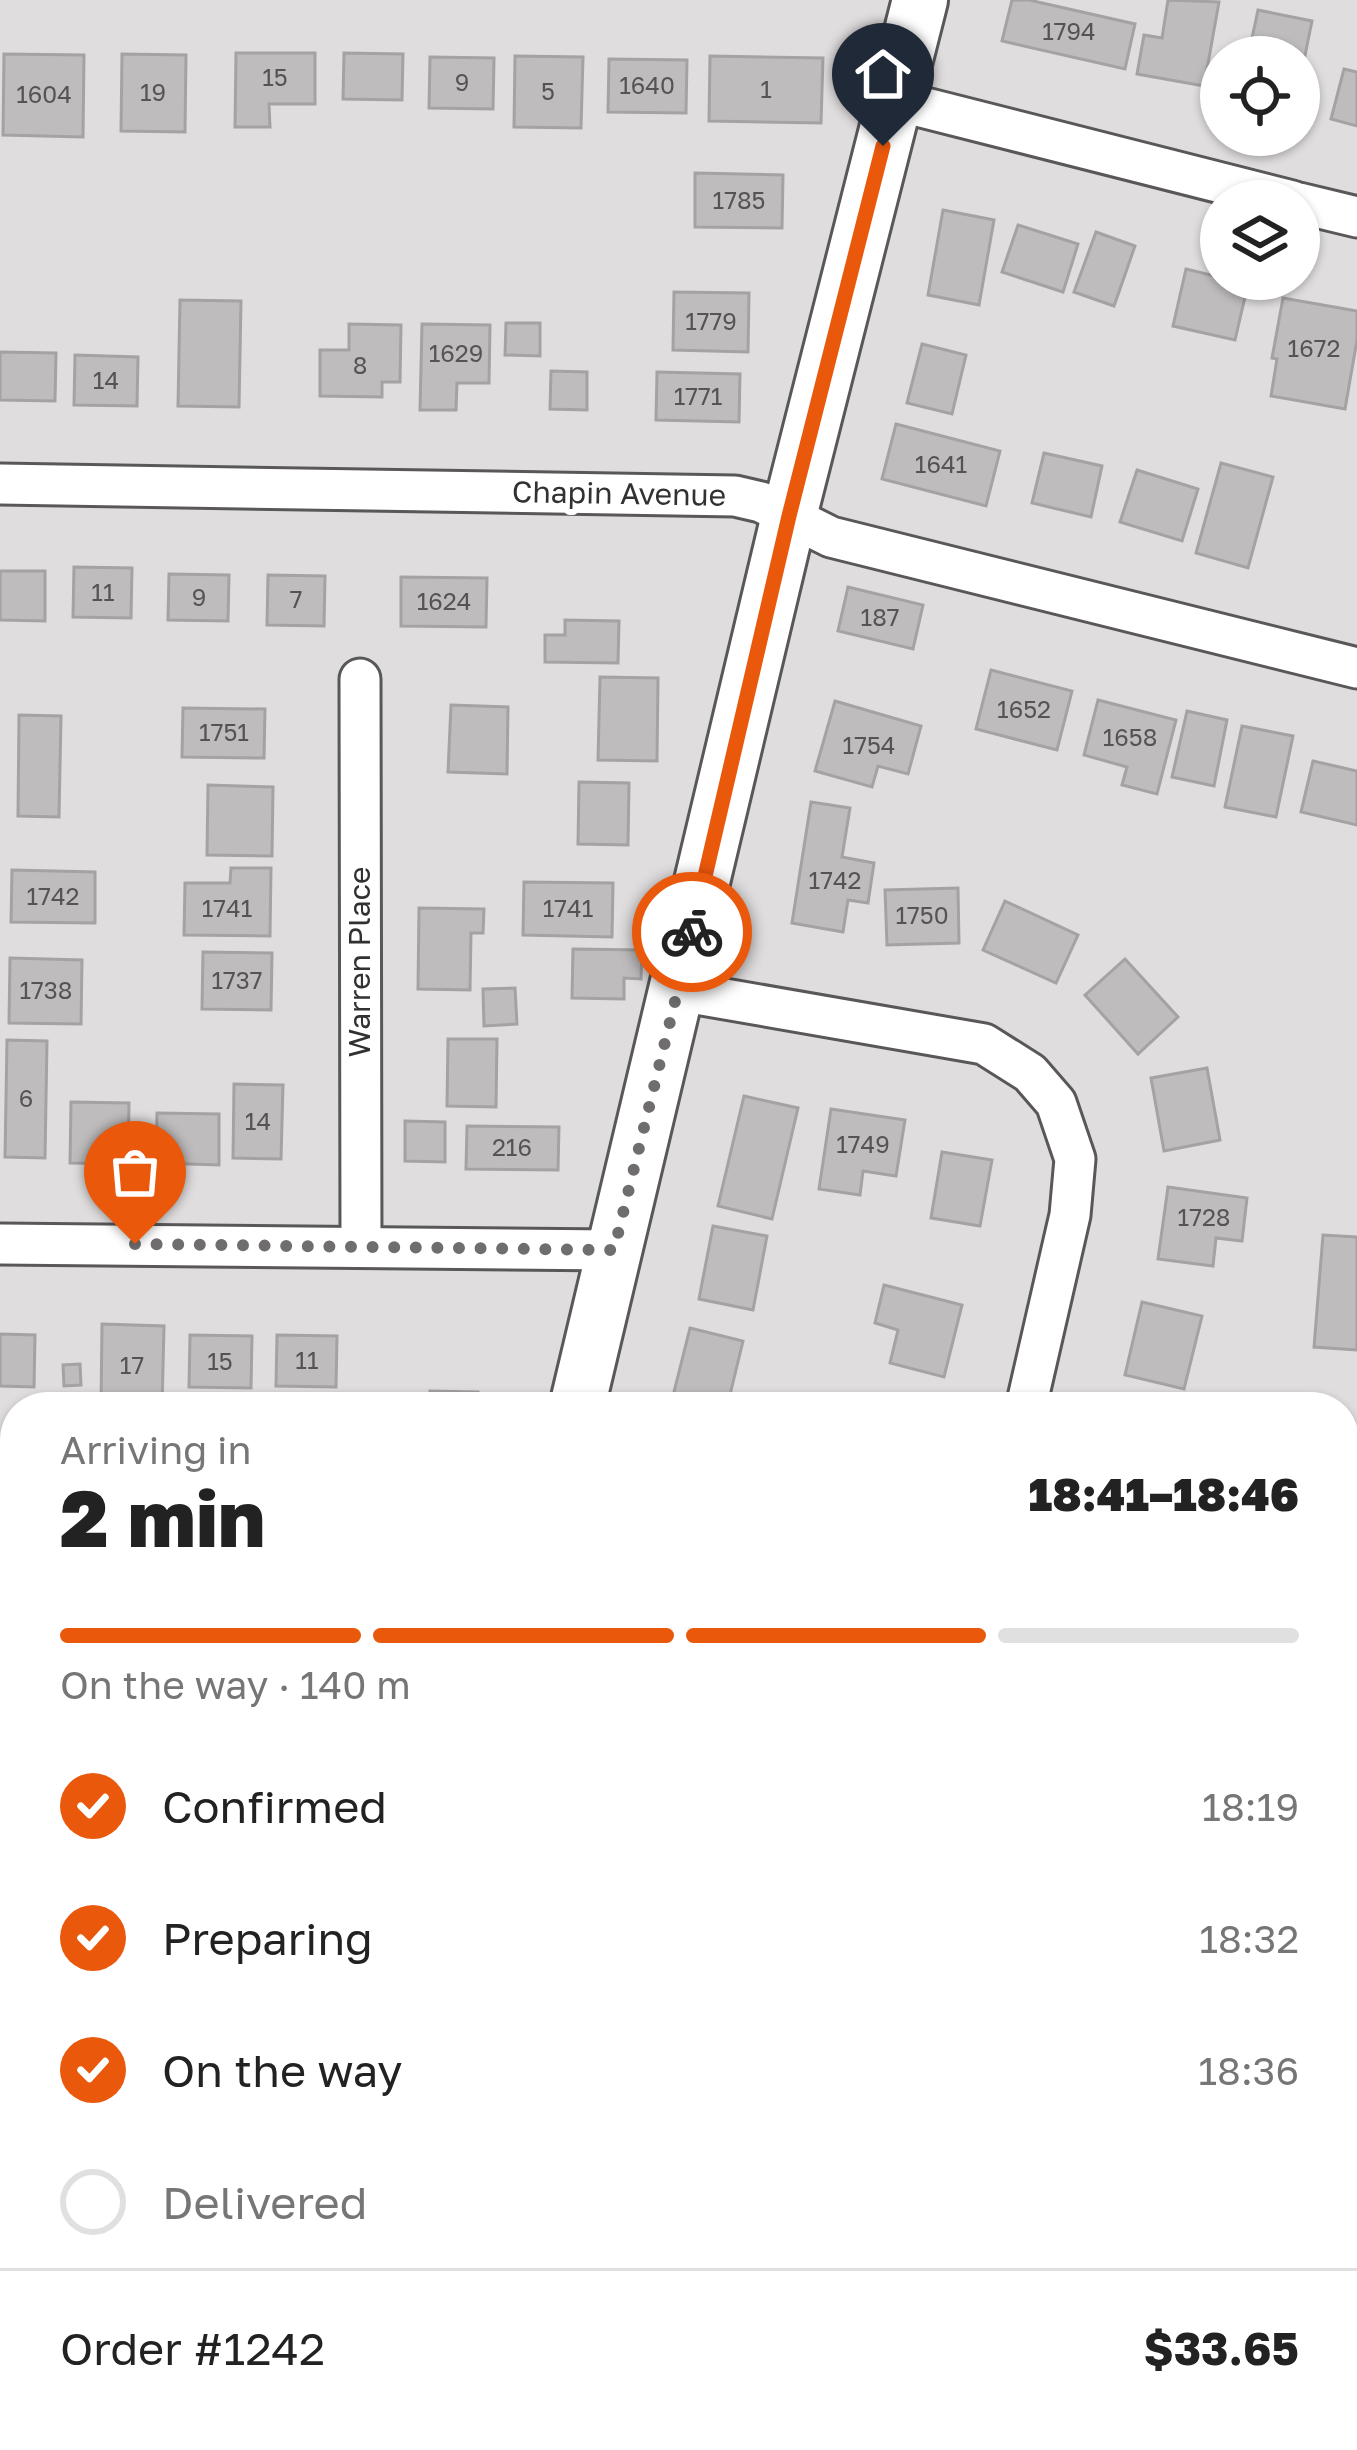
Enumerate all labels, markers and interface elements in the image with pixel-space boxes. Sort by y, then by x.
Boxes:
house number: 1794 [1042,16,1096,45]
pin [832,23,934,146]
map controls [1200,36,1320,300]
button: locate [1200,36,1320,156]
icon: home [850,41,916,107]
house number: 15 [262,62,288,91]
house number: 9 [455,67,469,96]
house number: 1640 [619,70,675,99]
house number: 1 [760,74,772,103]
house number: 5 [541,76,555,105]
house number: 19 [140,77,166,106]
house number: 1604 [16,79,72,108]
button: layers [1200,180,1320,300]
house number: 1785 [713,185,765,214]
house number: 1779 [685,306,737,335]
house number: 1672 [1288,333,1340,362]
house number: 1629 [429,338,483,367]
house number: 8 [353,350,367,379]
house number: 14 [93,365,119,394]
house number: 1771 [674,381,722,410]
house number: 1641 [915,449,967,478]
street label: Chapin Avenue [512,473,726,513]
house number: 11 [91,577,115,606]
house number: 9 [192,582,206,611]
house number: 7 [290,584,302,613]
house number: 1624 [417,586,471,615]
house number: 187 [861,602,900,631]
house number: 1652 [997,694,1051,723]
house number: 1751 [199,717,249,746]
house number: 1658 [1103,722,1157,751]
house number: 1754 [843,730,895,759]
house number: 1742 [809,865,861,894]
street label: Warren Place [341,867,377,1057]
courier [632,872,752,992]
house number: 1742 [27,881,79,910]
house number: 1741 [202,893,252,922]
house number: 1741 [543,893,593,922]
icon: bike [659,899,725,965]
house number: 1750 [895,900,949,929]
house number: 1737 [211,965,263,994]
house number: 1738 [19,975,73,1004]
house number: 6 [19,1083,33,1112]
house number: 14 [245,1106,271,1135]
pin [84,1121,186,1244]
house number: 1749 [836,1129,890,1158]
house number: 216 [492,1132,532,1161]
icon: bag [102,1139,168,1205]
house number: 1728 [1178,1202,1230,1231]
house number: 11 [295,1345,319,1374]
house number: 15 [207,1346,233,1375]
house number: 17 [120,1350,144,1379]
text: Arriving in [60,1426,251,1473]
text: 18:41–18:46 [1029,1467,1299,1521]
text: 2 min [60,1471,265,1564]
text: On the way · 140 m [60,1661,411,1708]
icon: check [60,1773,126,1839]
text: Confirmed [162,1779,387,1833]
text: 18:19 [1202,1783,1299,1830]
icon: check [60,1905,126,1971]
text: Preparing [162,1911,373,1965]
text: 18:32 [1199,1915,1299,1962]
icon: check [60,2037,126,2103]
text: On the way [162,2043,403,2097]
text: 18:36 [1198,2047,1299,2094]
text: Delivered [162,2175,367,2229]
text: Order #1242 [60,2321,325,2375]
text: $33.65 [1144,2321,1299,2375]

